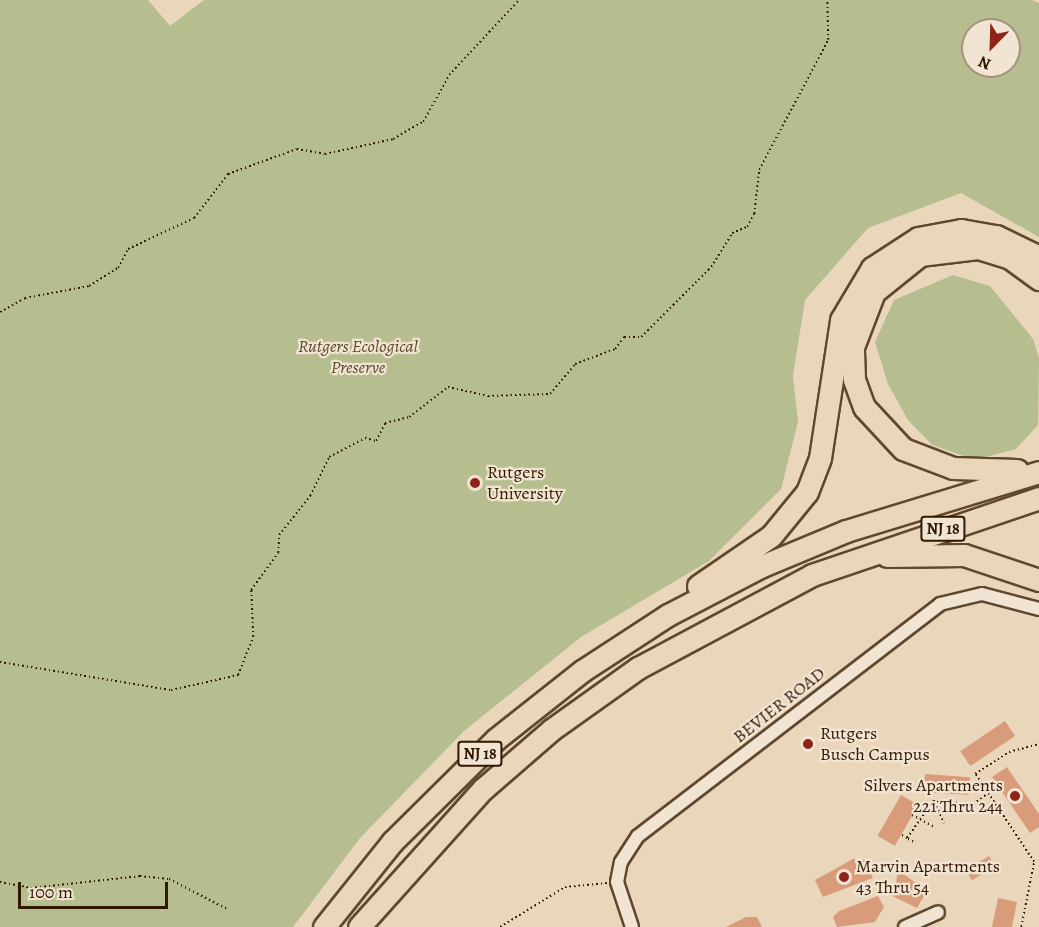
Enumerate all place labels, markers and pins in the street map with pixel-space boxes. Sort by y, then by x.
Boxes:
place label: Rutgers University [487,462,563,504]
marker: Rutgers University [468,476,482,490]
place label: Rutgers Busch Campus [820,723,930,766]
marker: Rutgers Busch Campus [801,737,815,751]
place label: Silvers Apartments 221 Thru 244 [864,775,1003,818]
marker: Silvers Apartments 221 Thru 244 [1008,789,1022,803]
place label: Marvin Apartments 43 Thru 54 [856,856,1000,898]
marker: Marvin Apartments 43 Thru 54 [837,870,851,884]

